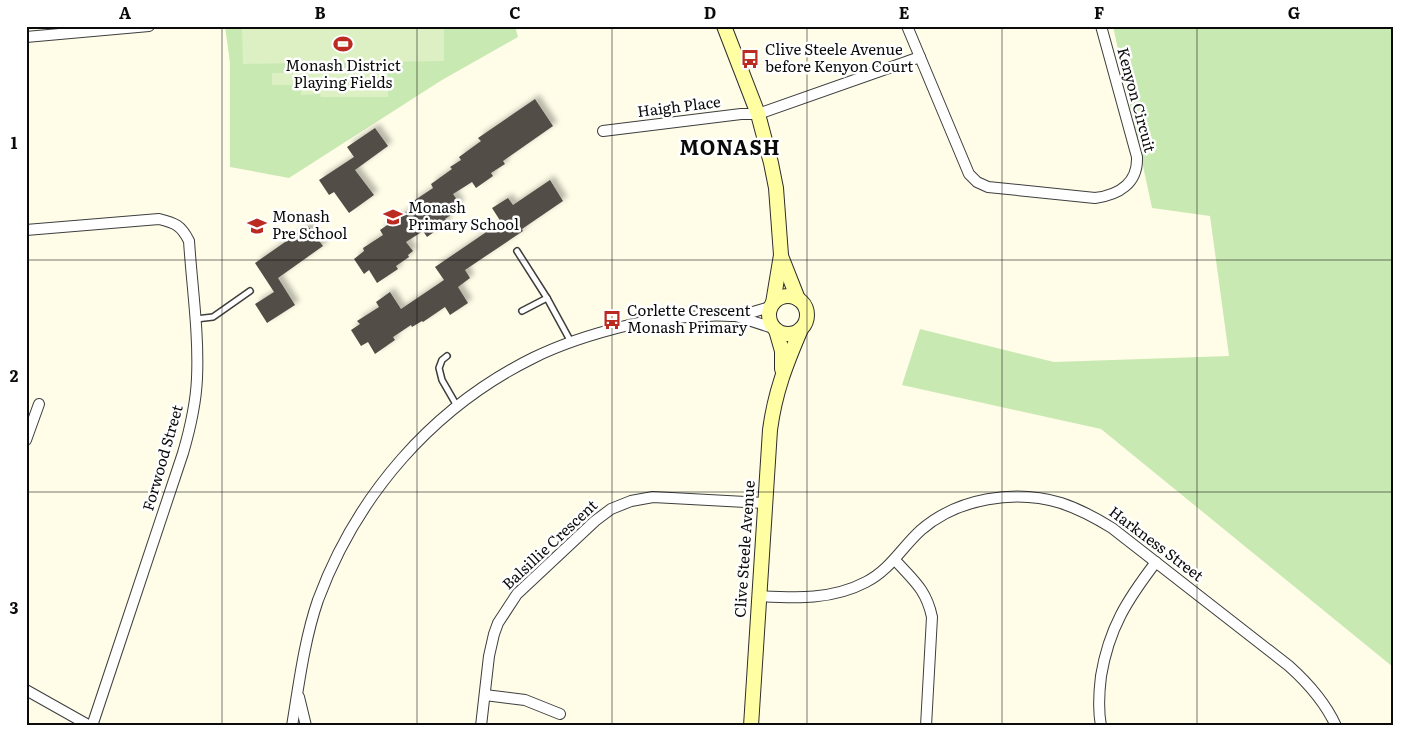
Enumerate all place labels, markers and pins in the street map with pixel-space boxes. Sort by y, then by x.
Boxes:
sports icon: Monash District Playing Fields [332,33,354,55]
place label: Clive Steele Avenue before Kenyon Court [765,37,913,77]
bus stop icon: Clive Steele Avenue before Kenyon Court [739,48,761,70]
place label: Monash District Playing Fields [285,53,401,93]
place label: Monash Primary School [408,195,519,235]
place label: Monash Pre School [272,204,347,244]
school or university icon: Monash Primary School [382,206,404,228]
school or university icon: Monash Pre School [246,215,268,237]
place label: Corlette Crescent Monash Primary [627,298,751,338]
bus stop icon: Corlette Crescent Monash Primary [601,309,623,331]

